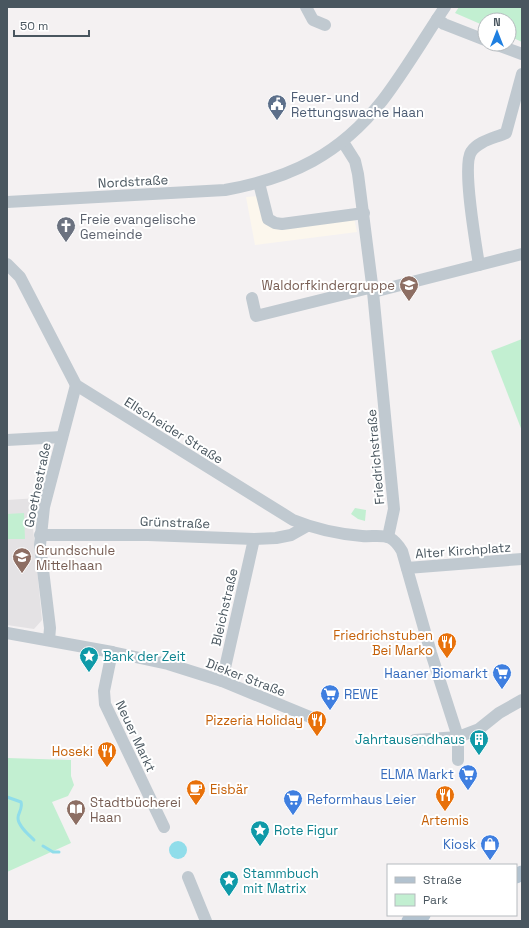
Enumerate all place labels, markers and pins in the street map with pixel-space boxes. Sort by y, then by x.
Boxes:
place label: Feuer- und Rettungswache Haan [291,89,424,121]
public building icon: Feuer- und Rettungswache Haan [266,93,288,121]
place label: Freie evangelische Gemeinde [80,211,196,243]
church icon: Freie evangelische Gemeinde [55,215,77,243]
school or university icon: Waldorfkindergruppe [398,274,420,302]
place label: Waldorfkindergruppe [262,277,395,294]
place label: Grundschule Mittelhaan [36,542,115,574]
school or university icon: Grundschule Mittelhaan [11,546,33,574]
place label: Friedrichstuben Bei Marko [333,627,433,659]
restaurant icon: Friedrichstuben Bei Marko [436,631,458,659]
place icon: Bank der Zeit [78,645,100,673]
place label: Bank der Zeit [103,648,186,665]
supermarket icon: Haaner Biomarkt [491,662,513,690]
place label: Haaner Biomarkt [384,665,488,682]
supermarket icon: REWE [319,683,341,711]
place label: REWE [344,686,378,703]
restaurant icon: Pizzeria Holiday [306,709,328,737]
place label: Pizzeria Holiday [206,712,303,729]
building icon: Jahrtausendhaus [468,728,490,756]
place label: Jahrtausendhaus [355,731,465,748]
restaurant icon: Hoseki [96,740,118,768]
place label: Hoseki [52,743,93,760]
supermarket icon: ELMA Markt [457,763,479,791]
place label: ELMA Markt [380,766,454,783]
cafe icon: Eisbär [185,778,207,806]
place label: Eisbär [210,781,248,798]
restaurant icon: Artemis [434,784,456,812]
supermarket icon: Reformhaus Leier [282,788,304,816]
place label: Reformhaus Leier [307,791,416,808]
place label: Stadtbücherei Haan [90,794,181,826]
library icon: Stadtbücherei Haan [65,798,87,826]
place label: Artemis [421,812,469,829]
place icon: Rote Figur [249,819,271,847]
place label: Rote Figur [274,822,338,839]
shop icon: Kiosk [479,833,501,861]
place label: Kiosk [443,836,476,853]
place label: Stammbuch mit Matrix [243,865,319,897]
place icon: Stammbuch mit Matrix [218,869,240,897]

